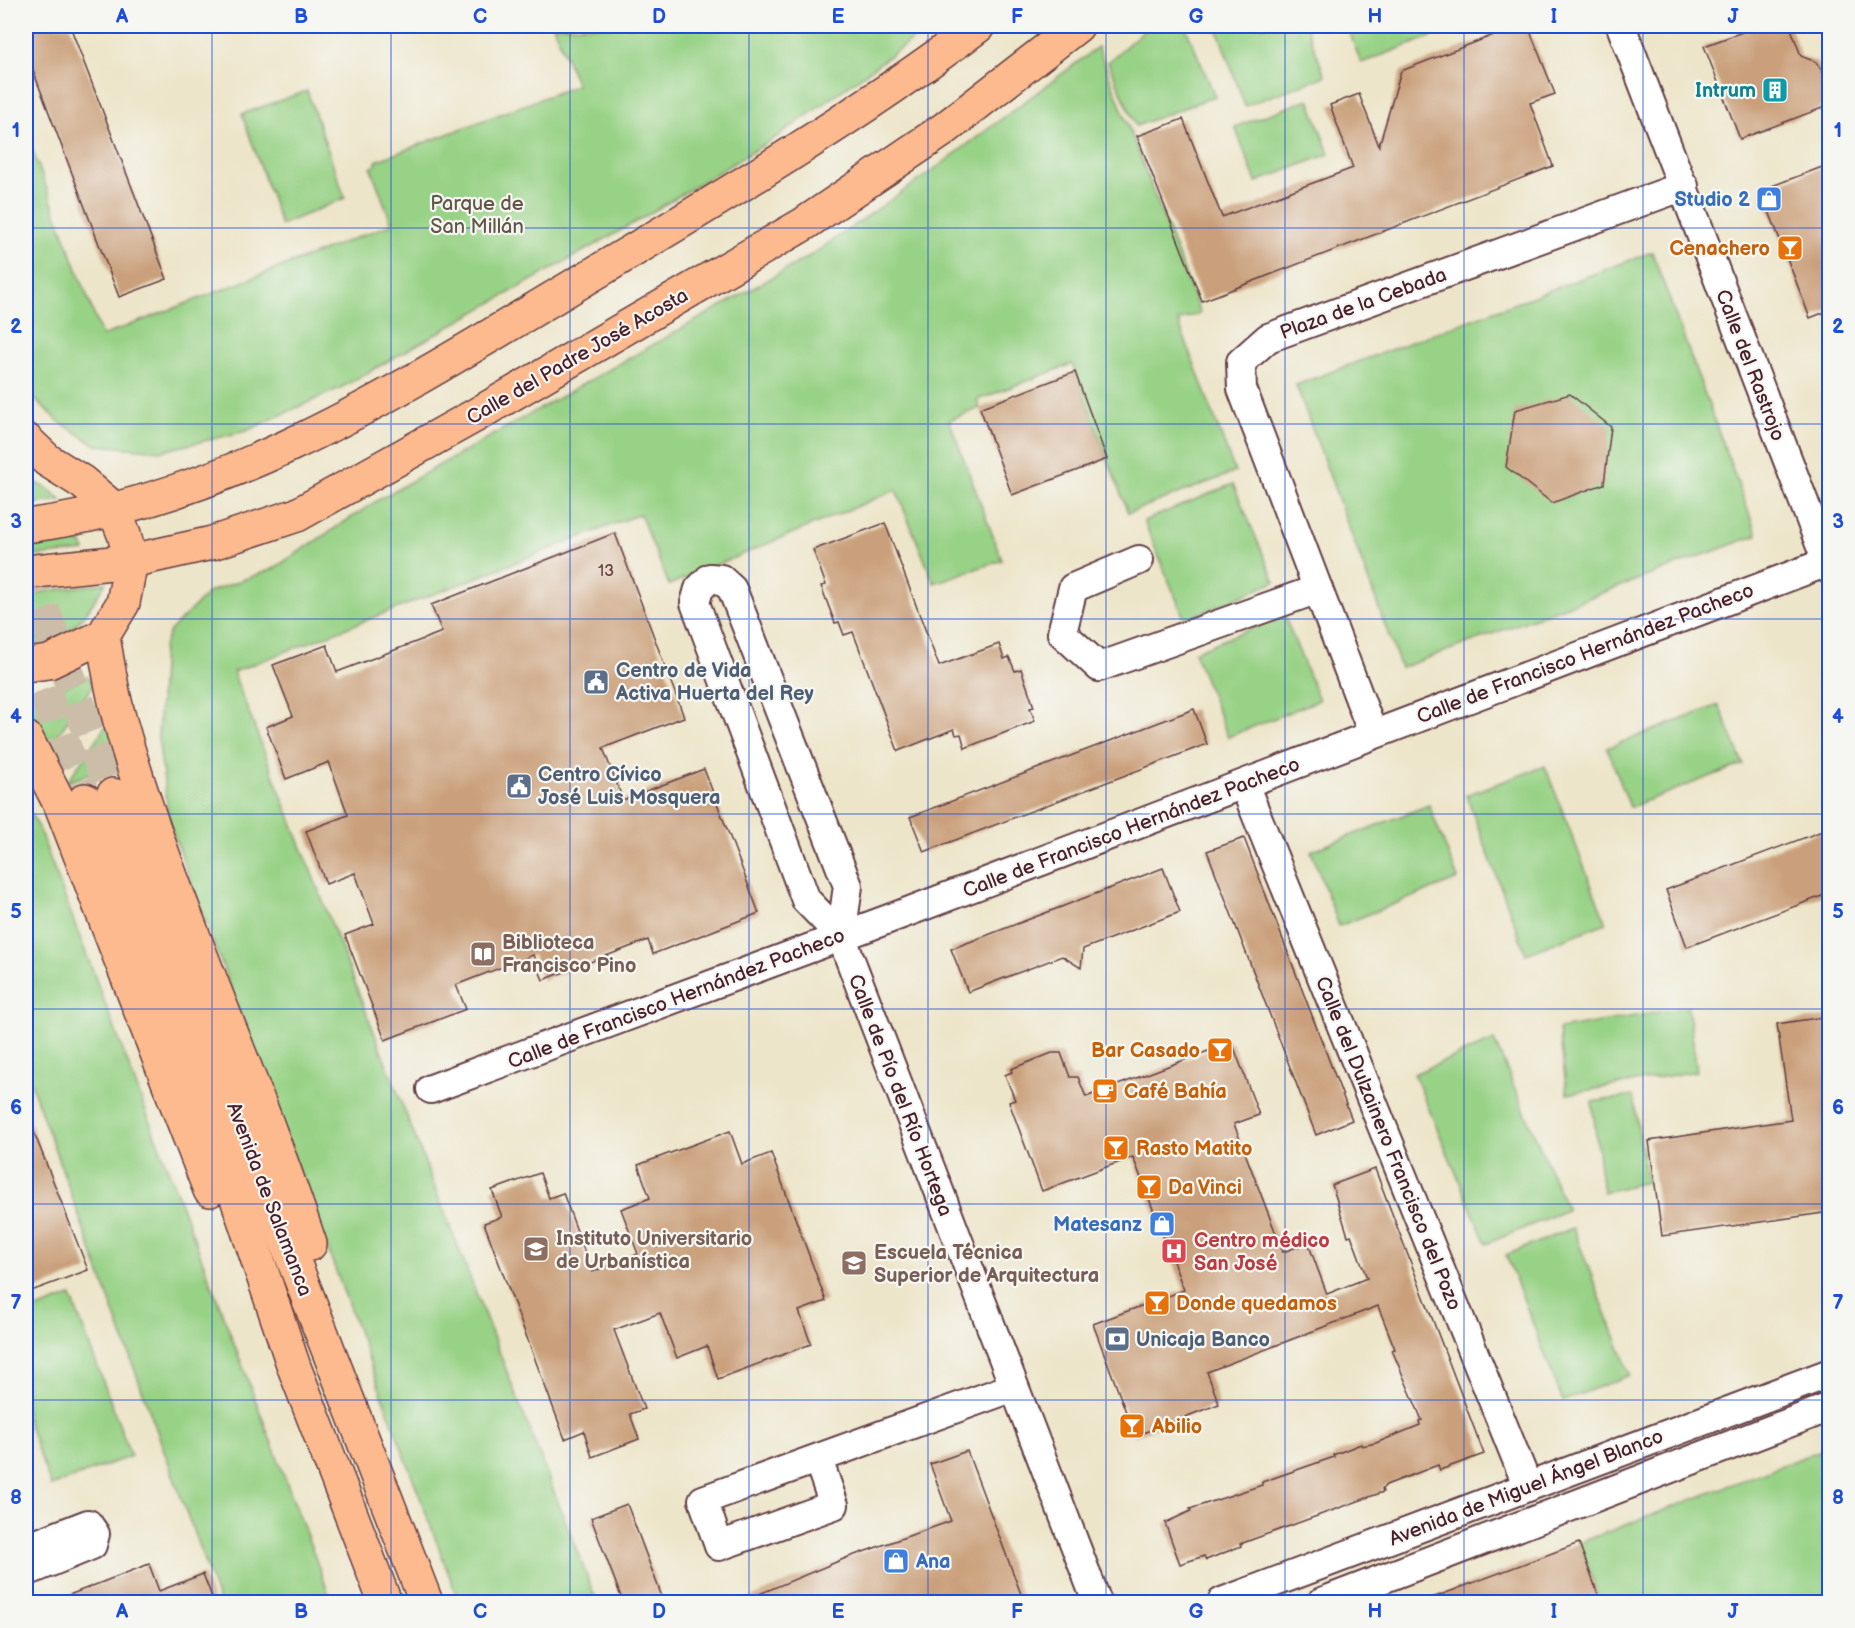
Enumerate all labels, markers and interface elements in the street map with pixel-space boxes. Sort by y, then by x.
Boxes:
text: A [115,5,129,29]
text: B [294,5,308,29]
text: C [473,5,487,29]
text: D [652,5,666,29]
text: E [832,5,845,29]
text: F [1011,5,1023,29]
text: G [1189,5,1204,29]
text: H [1368,5,1382,29]
text: I [1551,5,1557,29]
text: J [1728,5,1740,29]
building icon: Intrum [1760,75,1790,105]
place label: Intrum [1695,79,1756,103]
text: 1 [12,119,20,143]
text: 1 [1834,119,1842,143]
shop icon: Studio 2 [1754,184,1784,214]
place label: Studio 2 [1675,188,1750,212]
park label: Parque de San Millán [430,192,524,239]
bar icon: Cenachero [1775,233,1805,263]
place label: Cenachero [1669,237,1770,261]
street label: Plaza de la Cebada [1277,263,1450,345]
street label: Calle del Padre José Acosta [463,284,692,430]
street label: Calle del Rastrojo [1710,286,1790,444]
text: 2 [10,315,22,339]
text: 2 [1832,315,1844,339]
text: 3 [10,510,22,534]
text: 3 [1832,510,1844,534]
house number: 13 [598,562,614,581]
street label: Calle de Francisco Hernández Pacheco [1414,578,1757,729]
place label: Centro de Vida Activa Huerta del Rey [615,659,815,706]
public building icon: Centro de Vida Activa Huerta del Rey [581,667,611,697]
text: 4 [10,705,22,729]
text: 4 [1832,705,1844,729]
street label: Calle de Francisco Hernández Pacheco [960,752,1303,903]
place label: Centro Cívico José Luis Mosquera [538,763,721,810]
public building icon: Centro Cívico José Luis Mosquera [504,771,534,801]
text: 5 [10,900,22,924]
text: 5 [1832,900,1844,924]
street label: Calle de Francisco Hernández Pacheco [505,923,848,1074]
place label: Biblioteca Francisco Pino [502,931,636,978]
library icon: Biblioteca Francisco Pino [468,939,498,969]
street label: Calle de Pío del Río Hortega [843,971,957,1220]
street label: Calle del Dulzainero Francisco del Pozo [1310,973,1466,1314]
bar icon: Bar Casado [1205,1035,1235,1065]
place label: Bar Casado [1091,1039,1200,1063]
cafe icon: Café Bahía [1090,1076,1120,1106]
place label: Café Bahía [1124,1080,1227,1104]
text: 6 [10,1096,22,1120]
text: 6 [1832,1096,1844,1120]
street label: Avenida de Salamanca [221,1099,317,1300]
bar icon: Rasto Matito [1101,1133,1131,1163]
place label: Rasto Matito [1136,1137,1252,1161]
bar icon: Da Vinci [1134,1172,1164,1202]
place label: Da Vinci [1168,1176,1242,1200]
shop icon: Matesanz [1147,1209,1177,1239]
place label: Matesanz [1053,1213,1142,1237]
place label: Instituto Universitario de Urbanística [556,1227,752,1274]
place label: Centro médico San José [1194,1229,1330,1276]
school or university icon: Instituto Universitario de Urbanística [521,1234,551,1264]
hospital icon: Centro médico San José [1159,1236,1189,1266]
place label: Escuela Técnica Superior de Arquitectura [874,1241,1099,1288]
school or university icon: Escuela Técnica Superior de Arquitectura [839,1248,869,1278]
bar icon: Donde quedamos [1142,1288,1172,1318]
text: 7 [10,1291,22,1315]
text: 7 [1832,1291,1844,1315]
place label: Donde quedamos [1176,1292,1337,1316]
bank icon: Unicaja Banco [1102,1324,1132,1354]
place label: Unicaja Banco [1136,1328,1270,1352]
bar icon: Abilio [1117,1411,1147,1441]
place label: Abilio [1151,1415,1202,1439]
street label: Avenida de Miguel Ángel Blanco [1386,1424,1667,1551]
text: 8 [10,1486,22,1510]
text: 8 [1832,1486,1844,1510]
shop icon: Ana [881,1546,911,1576]
place label: Ana [915,1550,951,1574]
text: A [115,1600,129,1624]
text: B [294,1600,308,1624]
text: C [473,1600,487,1624]
text: D [652,1600,666,1624]
text: E [832,1600,845,1624]
text: F [1011,1600,1023,1624]
text: G [1189,1600,1204,1624]
text: H [1368,1600,1382,1624]
text: I [1551,1600,1557,1624]
text: J [1728,1600,1740,1624]

